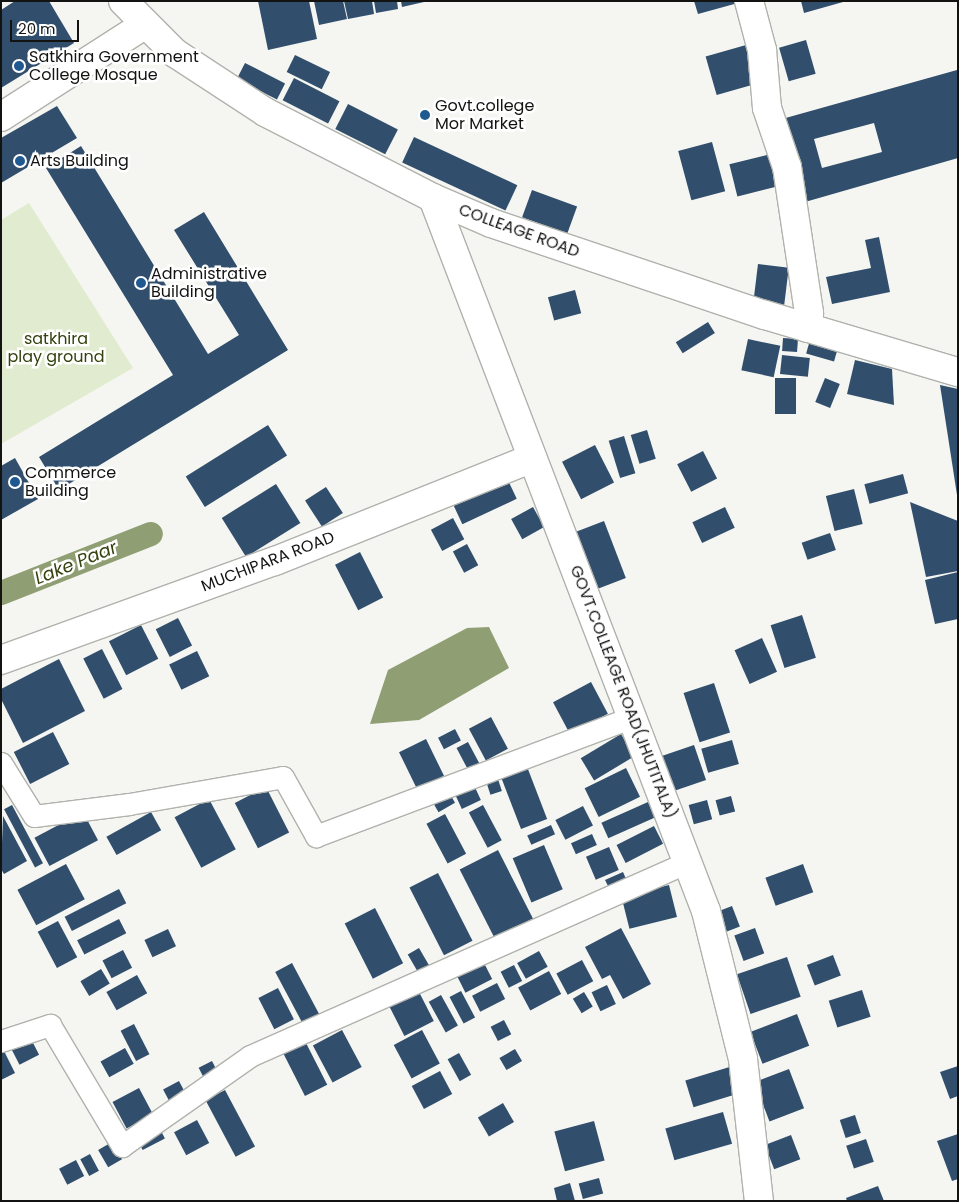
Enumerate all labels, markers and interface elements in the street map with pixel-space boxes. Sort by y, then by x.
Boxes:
scale bar [12,10,81,42]
text: 20 m [18,18,56,39]
place label: Satkhira Government College Mosque [29,47,199,85]
marker: Satkhira Government College Mosque [13,60,25,72]
place label: Govt.college Mor Market [435,96,534,134]
marker: Govt.college Mor Market [419,109,431,121]
place label: Arts Building [30,151,129,171]
marker: Arts Building [14,155,26,167]
street label: COLLEAGE ROAD [456,200,582,262]
place label: Administrative Building [151,264,267,302]
marker: Administrative Building [135,277,147,289]
park label: satkhira play ground [7,329,105,367]
place label: Commerce Building [25,463,116,501]
marker: Commerce Building [9,476,21,488]
street label: MUCHIPARA ROAD [199,528,337,596]
water label: Lake Paar [32,537,120,589]
street label: GOVT.COLLEAGE ROAD(JHUTITALA) [566,563,680,821]

